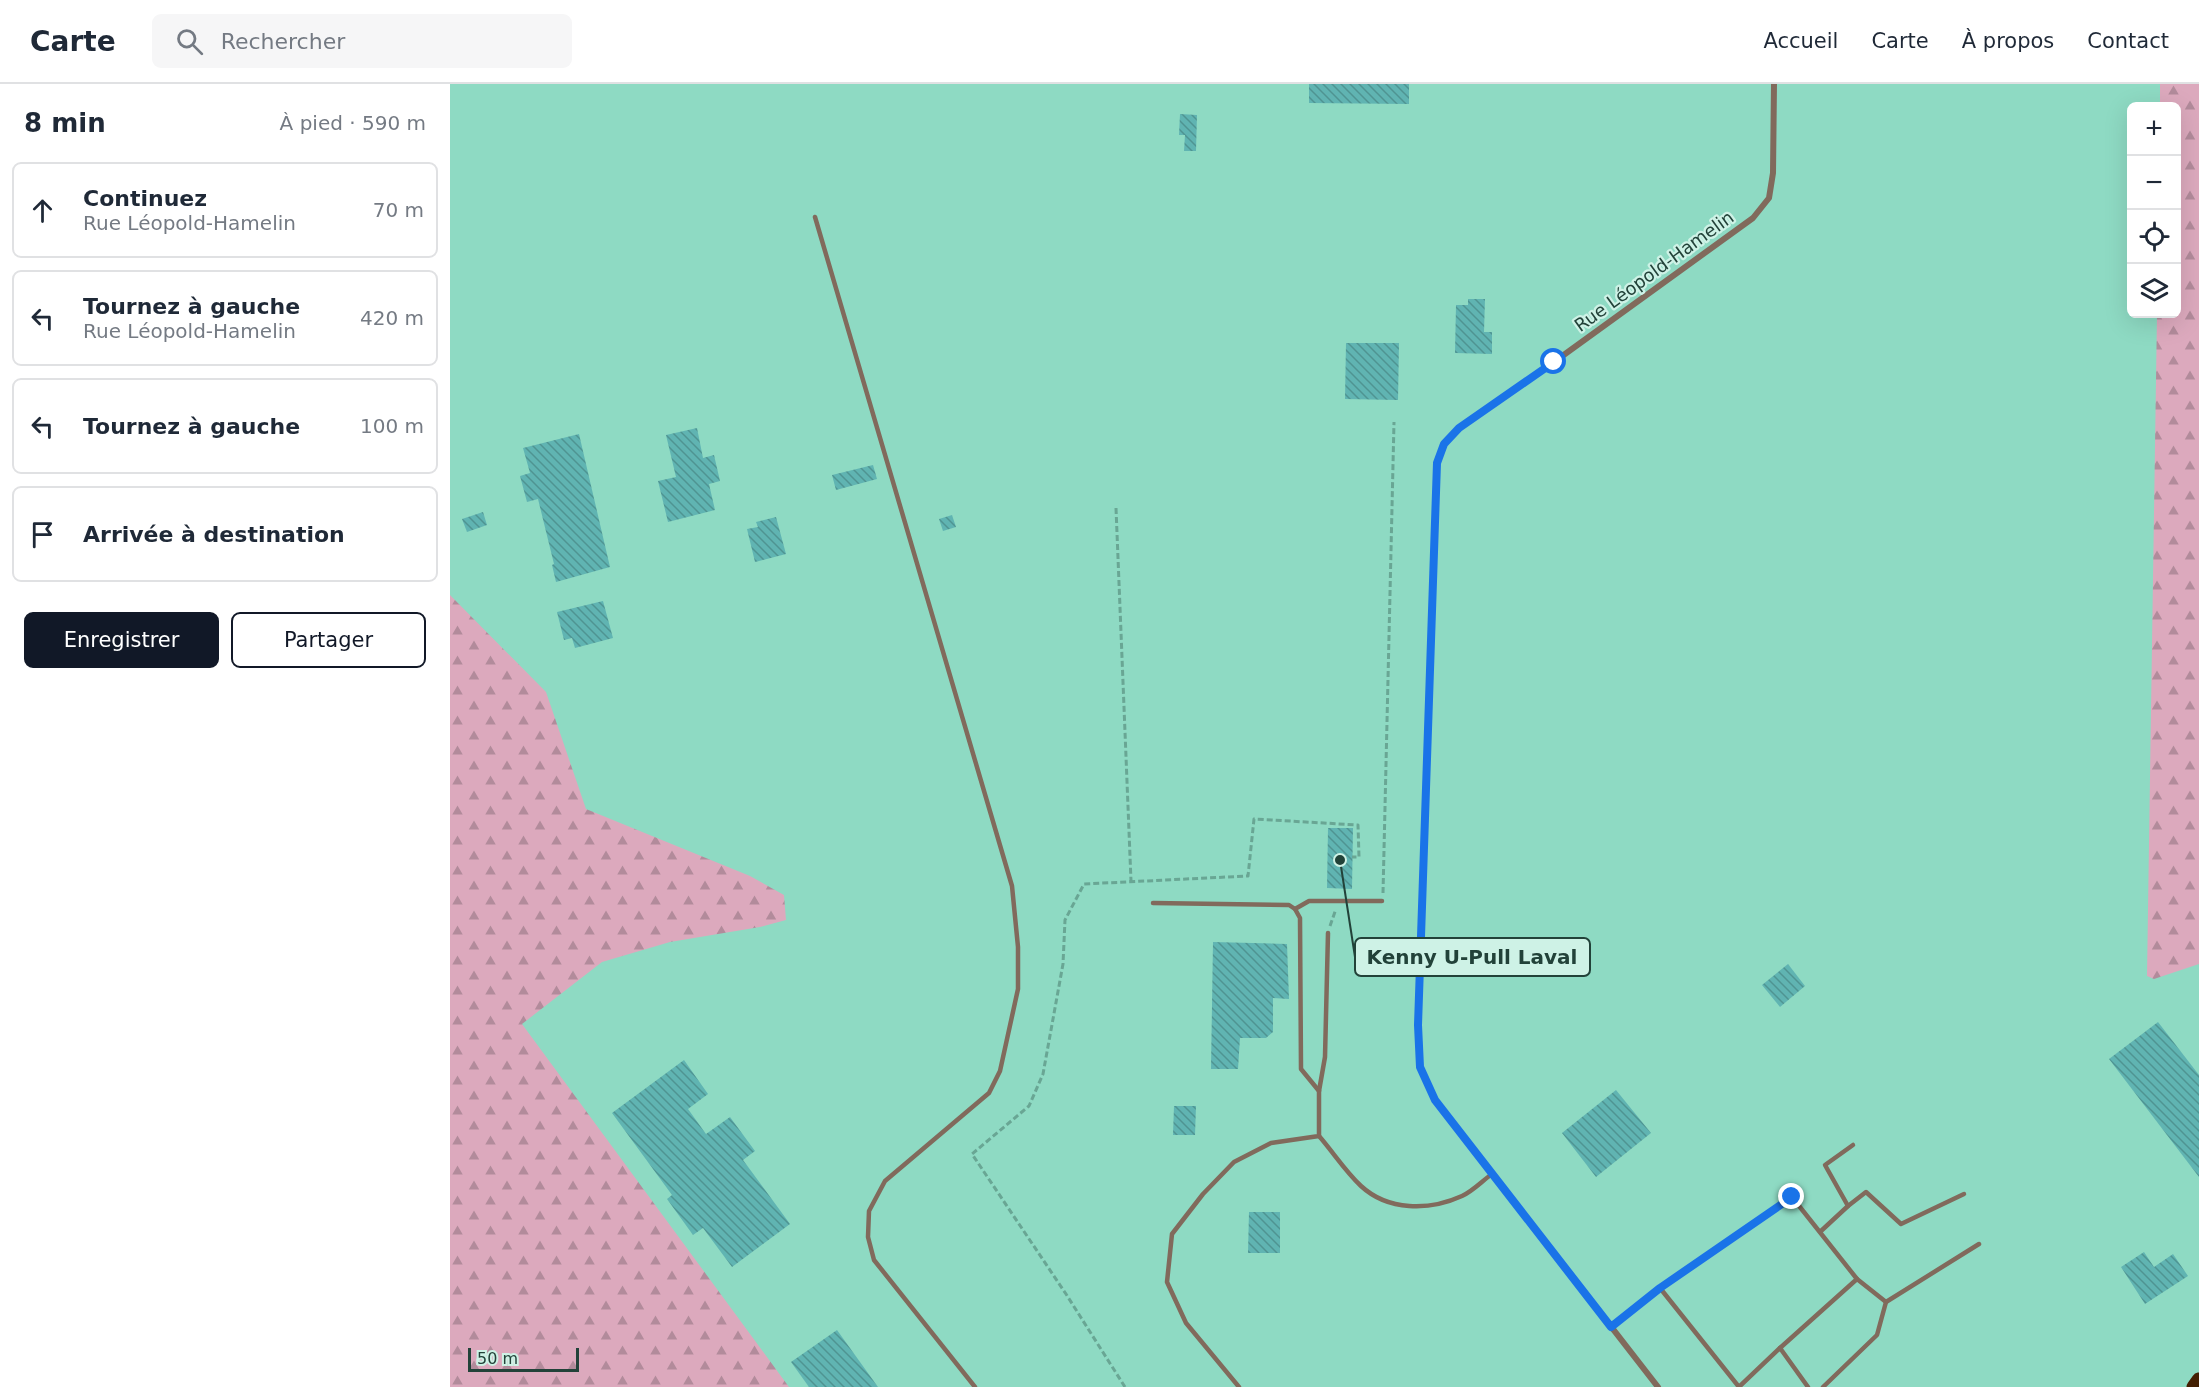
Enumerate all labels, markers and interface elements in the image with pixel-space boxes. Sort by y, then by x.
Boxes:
search box [152,14,572,68]
text: Carte [30,25,116,58]
icon: search [173,25,206,58]
text: Rechercher [221,29,345,54]
text: Accueil [1763,29,1838,53]
text: Carte [1871,29,1929,53]
text: À propos [1962,29,2054,53]
text: Contact [2087,29,2169,53]
map controls [2127,102,2181,318]
button: + [2127,102,2181,156]
text: 8 min [24,108,106,138]
text: À pied · 590 m [280,111,426,135]
button: − [2127,156,2181,210]
text: Continuez [83,186,207,211]
icon: ahead [26,194,59,227]
text: 70 m [373,198,424,222]
street label: Rue Léopold-Hamelin [1570,206,1738,336]
button: locate [2127,210,2181,264]
text: Rue Léopold-Hamelin [83,211,296,235]
button: layers [2127,264,2181,318]
text: Tournez à gauche [83,294,300,319]
icon: left [26,302,59,335]
text: 420 m [360,306,424,330]
text: Rue Léopold-Hamelin [83,319,296,343]
route start [1540,348,1566,374]
icon: left [26,410,59,443]
text: Tournez à gauche [83,414,300,439]
text: 100 m [360,414,424,438]
icon: arrive [26,518,59,551]
text: Arrivée à destination [83,522,345,547]
button: Enregistrer [24,612,219,668]
button: Partager [231,612,426,668]
callout: Kenny U-Pull Laval [1355,938,1590,976]
text: Kenny U-Pull Laval [1367,945,1577,969]
route end [1778,1183,1804,1209]
scale bar [468,1345,579,1372]
text: 50 m [477,1349,518,1368]

